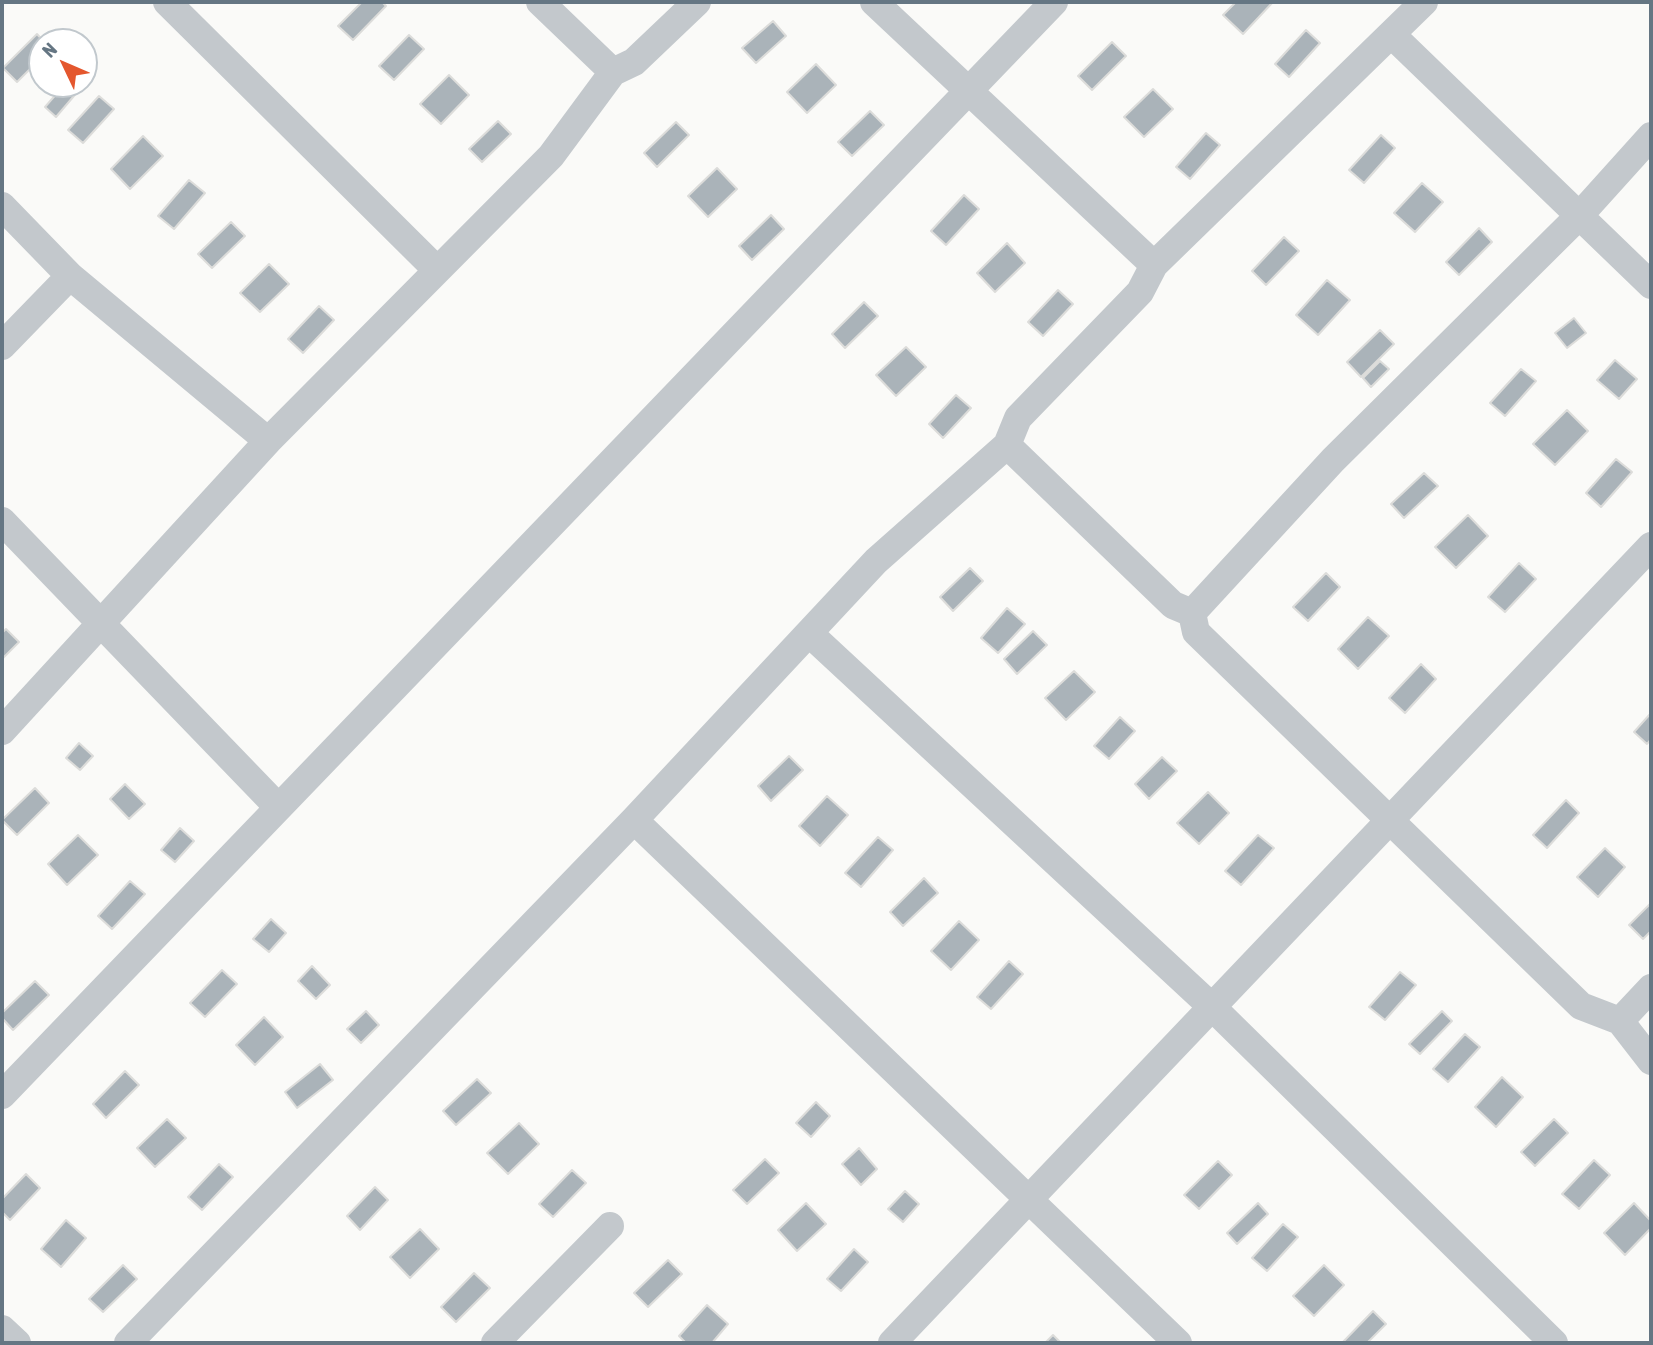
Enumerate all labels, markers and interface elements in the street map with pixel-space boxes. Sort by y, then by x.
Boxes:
north arrow [28,28,98,98]
text: N [38,38,61,61]

